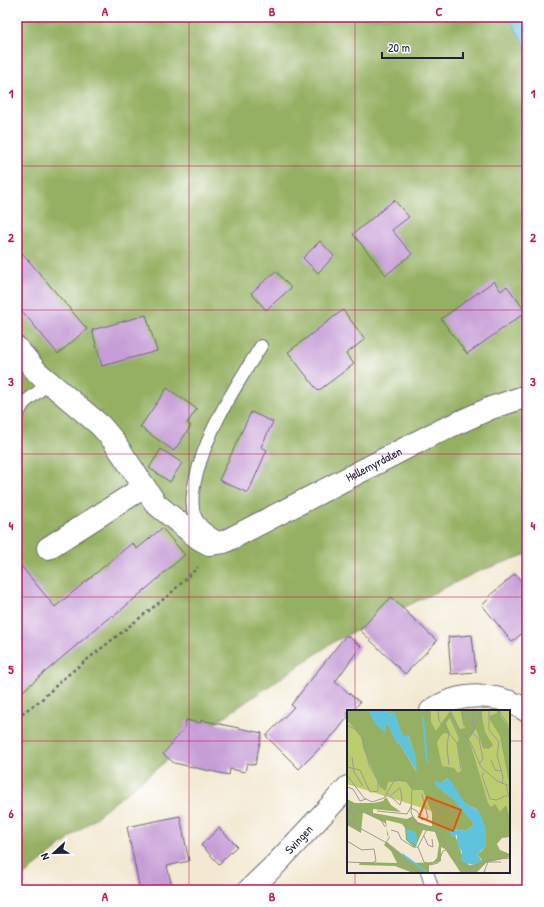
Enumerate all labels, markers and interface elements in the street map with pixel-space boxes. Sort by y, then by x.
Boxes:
text: A [102,2,109,20]
text: B [269,2,276,20]
text: C [435,2,443,20]
scale bar [382,34,463,60]
text: 20 m [388,39,410,56]
text: 1 [9,84,14,102]
text: 1 [531,84,536,102]
text: 2 [8,228,15,246]
text: 2 [530,228,537,246]
text: 3 [8,372,14,390]
text: 3 [530,372,536,390]
street label: Hellemyrdalen [343,443,405,486]
text: 4 [9,516,14,534]
text: 4 [531,516,536,534]
text: 5 [8,660,14,678]
text: 5 [530,660,536,678]
inset map [347,710,510,873]
text: 6 [8,804,14,822]
text: 6 [530,804,536,822]
street label: Svingen [281,821,316,857]
north arrow [34,833,74,873]
text: N [37,851,52,862]
text: A [102,887,109,905]
text: B [269,887,276,905]
text: C [435,887,443,905]

